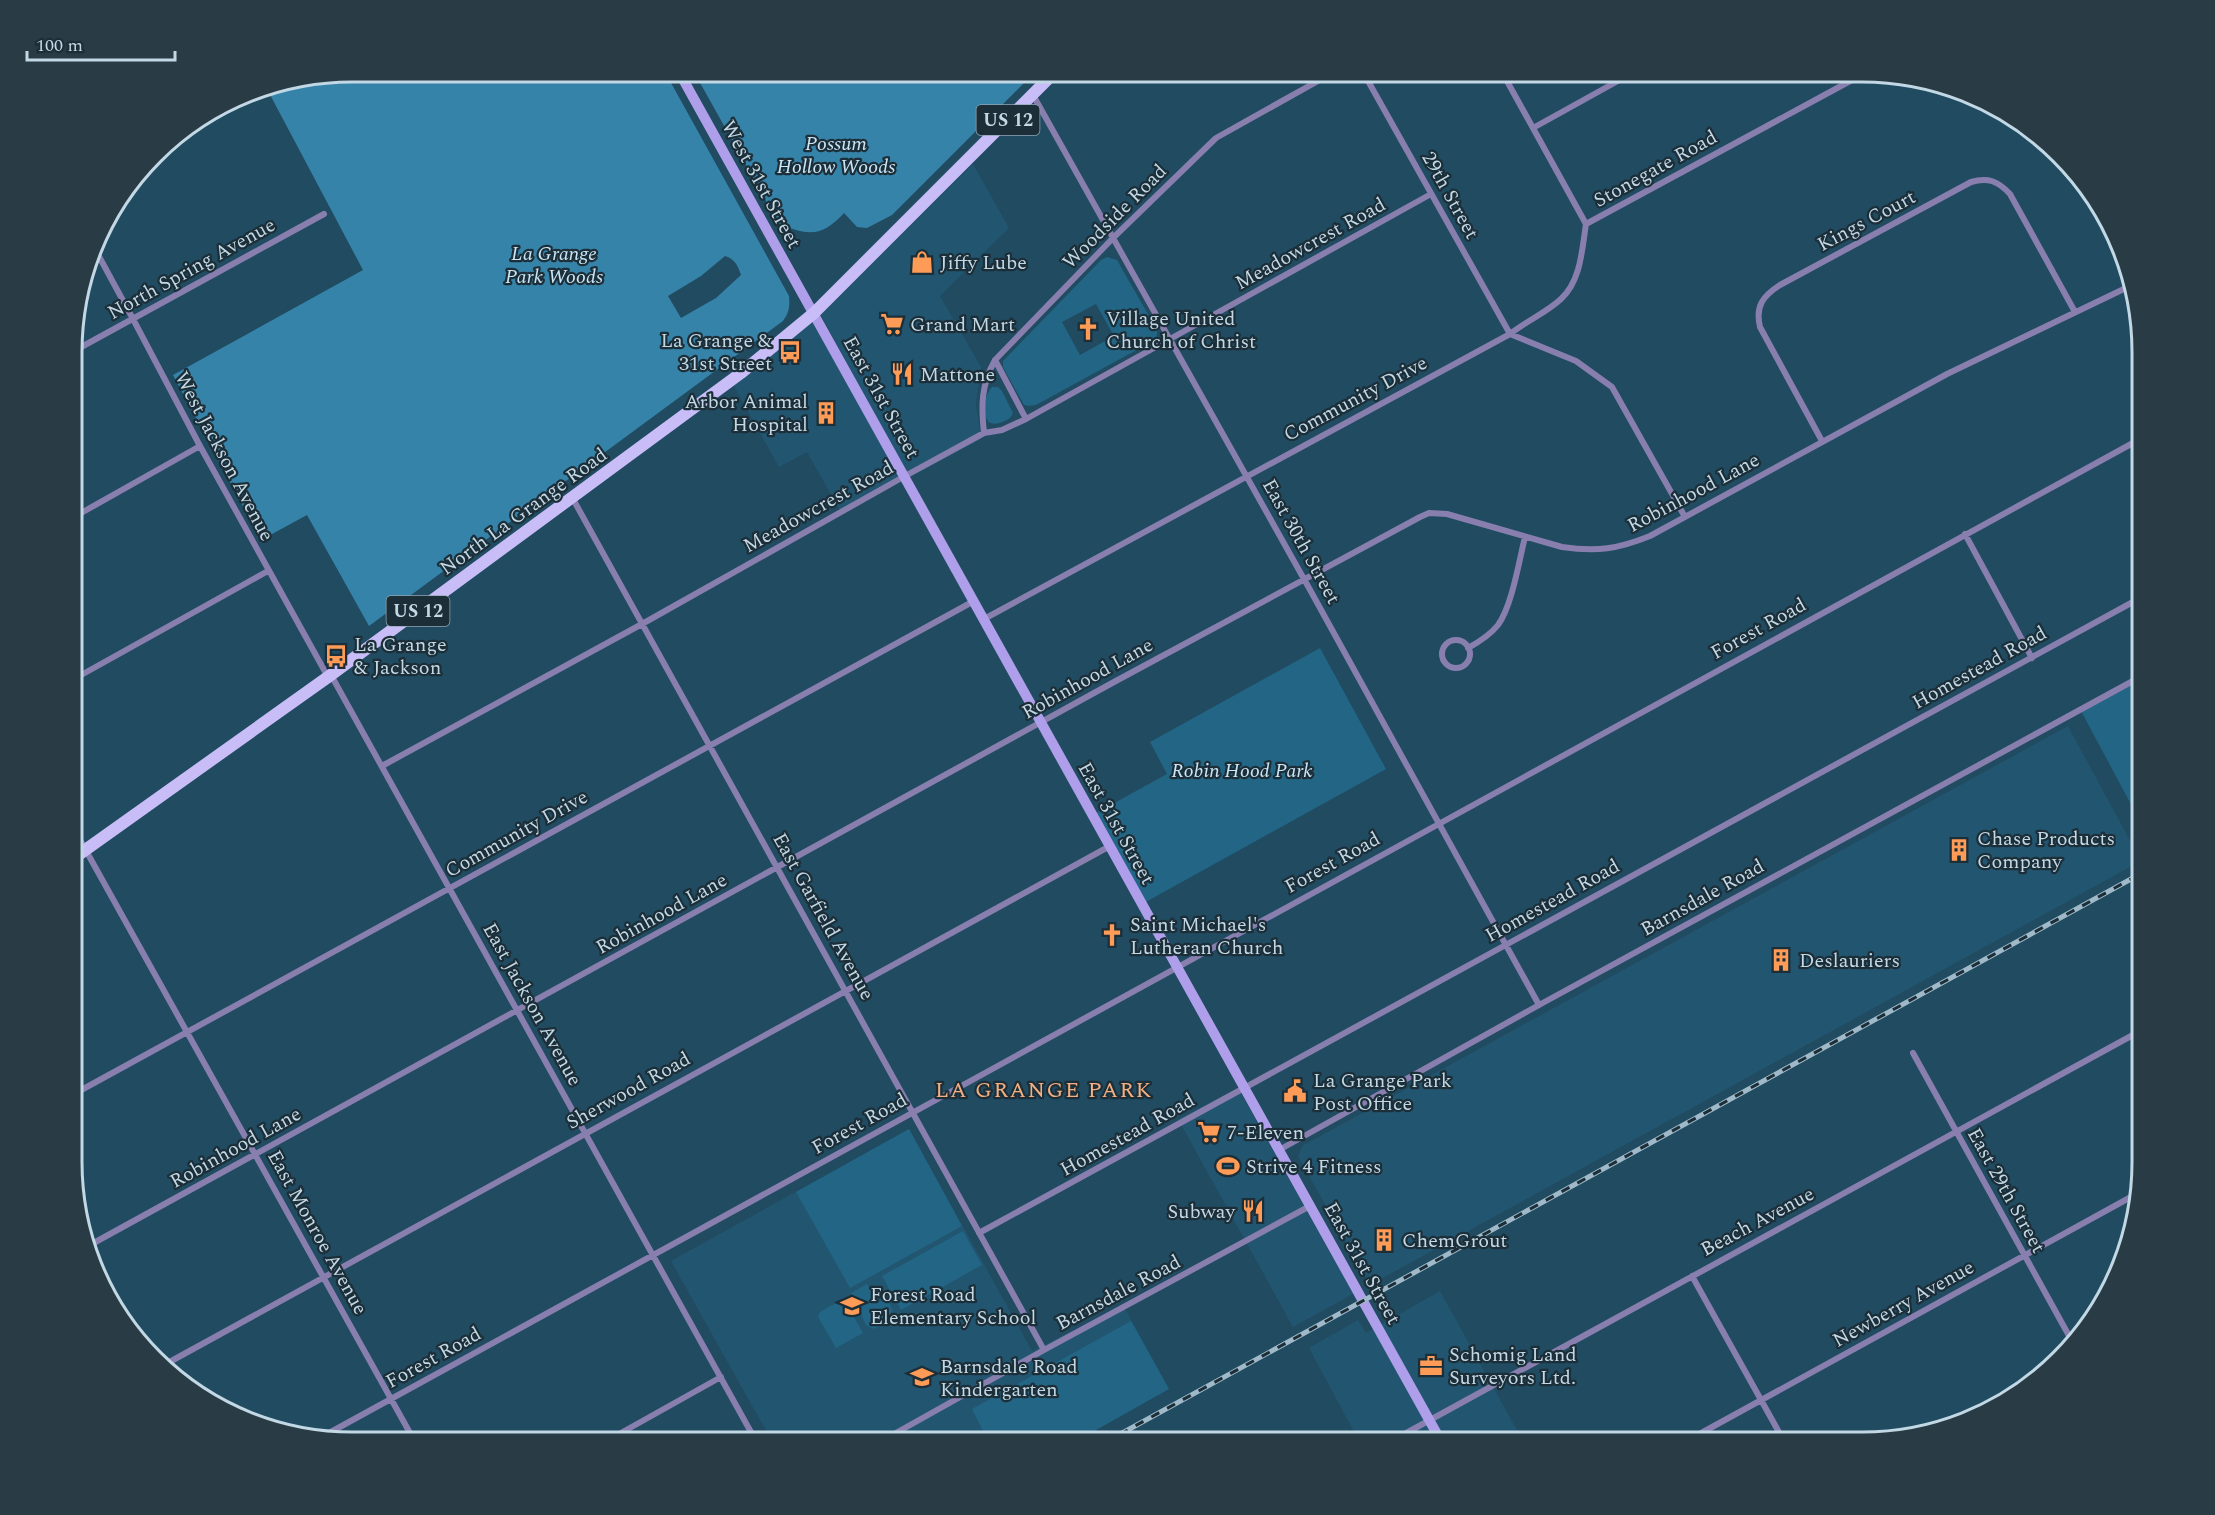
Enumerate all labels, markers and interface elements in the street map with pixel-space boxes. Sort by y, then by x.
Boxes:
scale bar [27,24,176,62]
text: 100 m [36,32,83,59]
road number: US 12 [976,105,1040,135]
street label: West 31st Street [713,115,809,254]
street label: Stonegate Road [1588,122,1723,215]
park label: Possum Hollow Woods [777,129,895,182]
street label: 29th Street [1414,146,1487,245]
street label: Woodside Road [1055,157,1174,276]
street label: Kings Court [1812,182,1921,259]
street label: Meadowcrest Road [1229,190,1391,298]
street label: North Spring Avenue [102,210,281,328]
park label: La Grange Park Woods [505,239,603,292]
place label: Jiffy Lube [940,248,1027,278]
shop icon: Jiffy Lube [909,249,935,275]
place label: Village United Church of Christ [1106,304,1256,357]
place label: Grand Mart [910,310,1015,340]
supermarket icon: Grand Mart [879,311,905,337]
church icon: Village United Church of Christ [1075,316,1101,342]
place label: La Grange & 31st Street [660,326,772,379]
street label: East 31st Street [835,331,927,464]
bus stop icon: La Grange & 31st Street [777,339,803,365]
street label: Community Drive [1278,348,1433,450]
place label: Mattone [920,360,995,390]
restaurant icon: Mattone [889,361,915,387]
street label: West Jackson Avenue [167,366,282,547]
place label: Arbor Animal Hospital [685,387,808,440]
building icon: Arbor Animal Hospital [813,400,839,426]
street label: North La Grange Road [433,441,614,583]
street label: Robinhood Lane [1622,445,1765,540]
street label: Meadowcrest Road [737,453,899,561]
street label: East 30th Street [1254,473,1348,610]
street label: Forest Road [1705,590,1812,668]
road number: US 12 [386,596,450,626]
street label: Homestead Road [1907,618,2052,717]
place label: La Grange & Jackson [354,630,447,683]
street label: Robinhood Lane [1016,630,1159,727]
bus stop icon: La Grange & Jackson [323,643,349,669]
park label: Robin Hood Park [1171,756,1313,786]
street label: East 31st Street [1070,757,1162,890]
street label: Community Drive [440,782,593,886]
street label: Forest Road [1279,824,1386,902]
place label: Chase Products Company [1977,824,2115,877]
street label: East Garfield Avenue [765,827,882,1006]
building icon: Chase Products Company [1946,837,1972,863]
street label: Homestead Road [1480,851,1625,950]
street label: Barnsdale Road [1635,851,1770,944]
street label: Robinhood Lane [590,865,733,962]
place label: Saint Michael's Lutheran Church [1130,910,1283,963]
street label: East Jackson Avenue [475,917,590,1092]
church icon: Saint Michael's Lutheran Church [1099,922,1125,948]
place label: Deslauriers [1799,946,1900,976]
building icon: Deslauriers [1768,947,1794,973]
street label: Sherwood Road [561,1044,696,1137]
place label: La Grange Park Post Office [1313,1066,1452,1119]
district label: LA GRANGE PARK [935,1074,1153,1107]
public building icon: La Grange Park Post Office [1282,1078,1308,1104]
street label: Forest Road [806,1085,913,1163]
street label: Homestead Road [1055,1085,1200,1184]
street label: Robinhood Lane [164,1099,307,1196]
place label: 7-Eleven [1227,1118,1304,1148]
supermarket icon: 7-Eleven [1196,1119,1222,1145]
street label: East 29th Street [1959,1122,2053,1259]
street label: East Monroe Avenue [259,1145,375,1320]
place label: Strive 4 Fitness [1246,1152,1382,1182]
sports icon: Strive 4 Fitness [1215,1153,1241,1179]
street label: Beach Avenue [1695,1179,1820,1265]
place label: Subway [1168,1197,1236,1227]
street label: East 31st Street [1316,1197,1408,1330]
restaurant icon: Subway [1240,1198,1266,1224]
place label: ChemGrout [1402,1226,1507,1256]
building icon: ChemGrout [1371,1227,1397,1253]
street label: Barnsdale Road [1051,1247,1186,1338]
street label: Newberry Avenue [1827,1252,1980,1355]
place label: Forest Road Elementary School [870,1280,1036,1333]
school or university icon: Forest Road Elementary School [839,1293,865,1319]
street label: Forest Road [380,1319,487,1397]
place label: Schomig Land Surveyors Ltd. [1449,1340,1577,1393]
place label: Barnsdale Road Kindergarten [940,1352,1078,1405]
office icon: Schomig Land Surveyors Ltd. [1418,1353,1444,1379]
school or university icon: Barnsdale Road Kindergarten [909,1364,935,1390]

